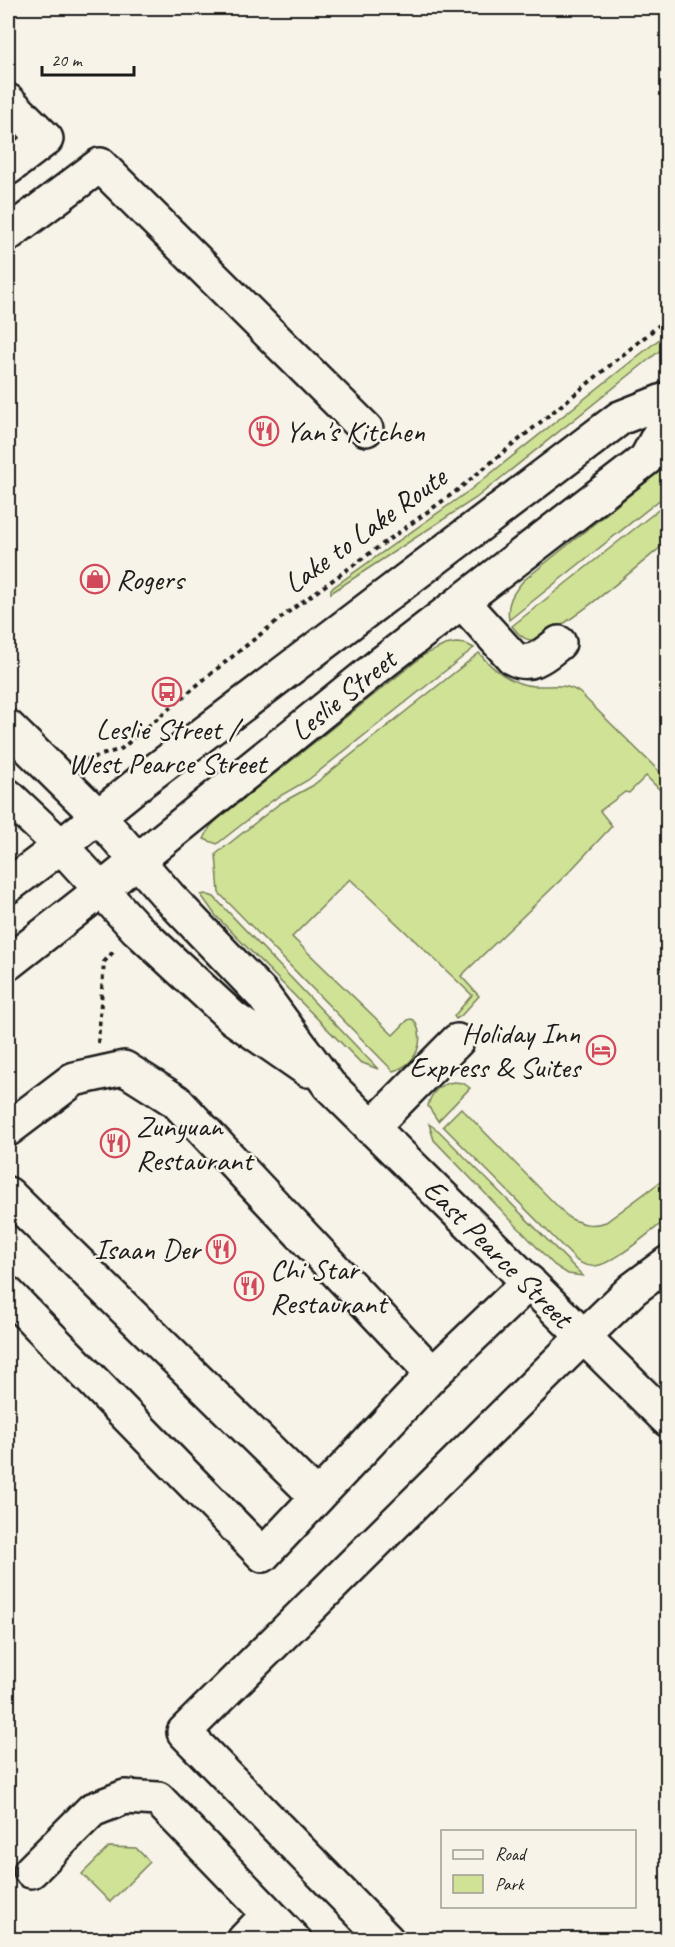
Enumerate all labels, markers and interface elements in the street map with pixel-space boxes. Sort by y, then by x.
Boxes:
scale bar [42,39,134,77]
text: 20 m [51,49,84,71]
place label: Yan's Kitchen [285,412,425,450]
restaurant icon: Yan's Kitchen [248,415,280,447]
street label: Lake to Lake Route [276,457,456,602]
place label: Rogers [116,560,187,598]
shop icon: Rogers [79,563,111,595]
street label: Leslie Street [282,639,406,749]
bus stop icon: Leslie Street / West Pearce Street [151,676,183,708]
place label: Leslie Street / West Pearce Street [68,710,269,782]
place label: Holiday Inn Express & Suites [409,1014,583,1086]
hotel icon: Holiday Inn Express & Suites [585,1034,617,1066]
place label: Zunyuan Restaurant [136,1107,255,1179]
restaurant icon: Zunyuan Restaurant [99,1127,131,1159]
street label: East Pearce Street [415,1170,583,1338]
place label: Isaan Der [94,1230,202,1268]
restaurant icon: Isaan Der [205,1233,237,1265]
place label: Chi Star Restaurant [270,1250,389,1322]
restaurant icon: Chi Star Restaurant [233,1270,265,1302]
legend [441,1830,636,1908]
text: Road [495,1843,528,1865]
text: Park [495,1873,525,1895]

